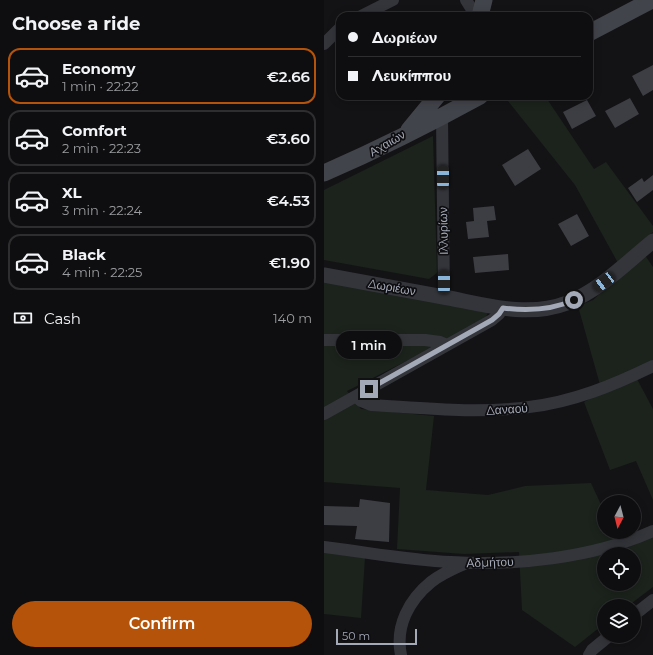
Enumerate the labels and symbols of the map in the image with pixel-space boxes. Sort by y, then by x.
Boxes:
street label: Αχαιών [366,127,408,159]
car [437,165,449,189]
street label: Ιλλυρίων [435,207,451,255]
car [438,270,450,294]
car [591,270,617,294]
street label: Δωριέων [367,275,417,299]
route start [565,291,583,309]
callout: 1 min [336,331,402,359]
route end [360,380,378,398]
street label: Δαναού [486,400,528,418]
north arrow [597,495,641,539]
street label: Αδμήτου [466,554,514,570]
scale bar [336,627,417,646]

